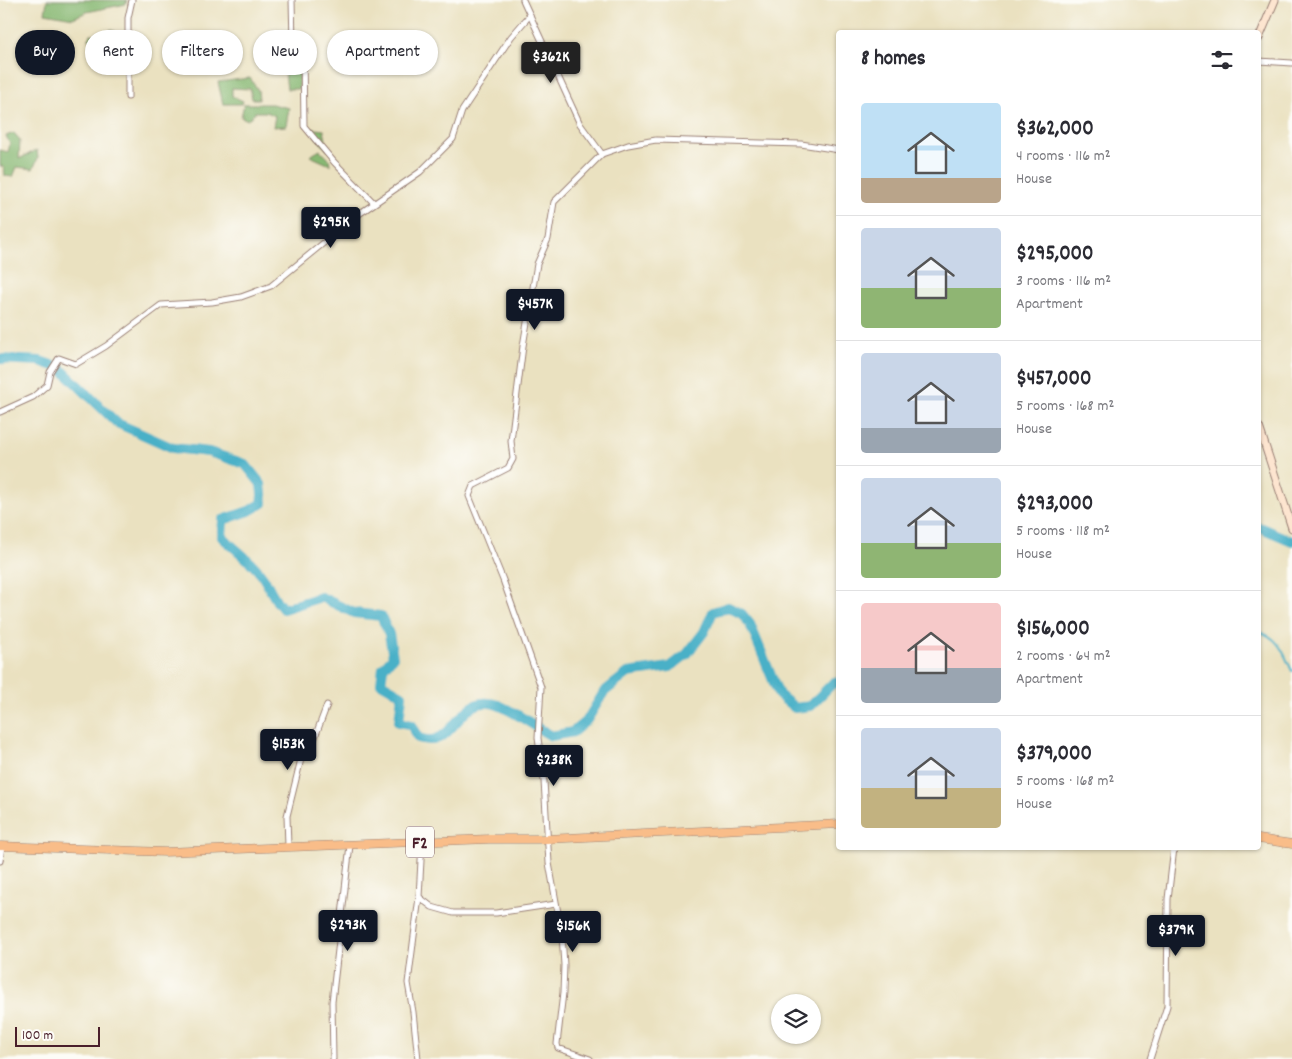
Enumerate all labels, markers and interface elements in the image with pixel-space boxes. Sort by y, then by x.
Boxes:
chip: Buy [15,30,75,75]
chip: Rent [85,30,152,75]
chip: Filters [162,30,243,75]
chip: New [253,30,317,75]
chip: Apartment [327,30,438,75]
pin: $362K [516,42,586,84]
text: 8 homes [861,45,926,75]
text: $362K [532,46,570,69]
icon: filters [1208,46,1236,74]
text: $362,000 [1016,115,1094,145]
icon: home [901,123,961,183]
text: 4 rooms · 116 m² [1016,145,1111,168]
text: House [1016,168,1052,191]
pin: $295K [296,206,366,249]
text: $295K [312,211,350,234]
text: $295,000 [1016,240,1094,270]
icon: home [901,248,961,308]
text: 3 rooms · 116 m² [1016,270,1111,293]
pin: $457K [500,288,570,331]
text: $457K [517,293,553,316]
text: Apartment [1016,293,1083,316]
text: $457,000 [1016,365,1091,395]
icon: home [901,373,961,433]
text: 5 rooms · 168 m² [1016,395,1114,418]
text: House [1016,418,1052,441]
text: $293,000 [1016,490,1093,520]
icon: home [901,498,961,558]
text: 5 rooms · 118 m² [1016,520,1110,543]
text: House [1016,543,1052,566]
text: $156,000 [1016,615,1090,645]
icon: home [901,623,961,683]
text: 2 rooms · 64 m² [1016,645,1111,668]
text: Apartment [1016,668,1083,691]
pin: $153K [253,728,323,771]
text: $153K [271,733,305,756]
text: $379,000 [1016,740,1092,770]
pin: $238K [519,744,589,787]
icon: home [901,748,961,808]
text: $238K [536,749,572,772]
text: 5 rooms · 168 m² [1016,770,1114,793]
text: House [1016,793,1052,816]
road number: F2 [406,826,434,858]
pin: $293K [313,910,383,952]
pin: $156K [538,910,608,953]
text: $293K [330,914,366,937]
pin: $379K [1141,914,1211,957]
text: $156K [556,915,590,938]
text: $379K [1158,919,1194,942]
map controls [771,994,821,1044]
button: layers [771,994,821,1044]
scale bar [15,1024,100,1047]
text: 100 m [22,1026,53,1046]

